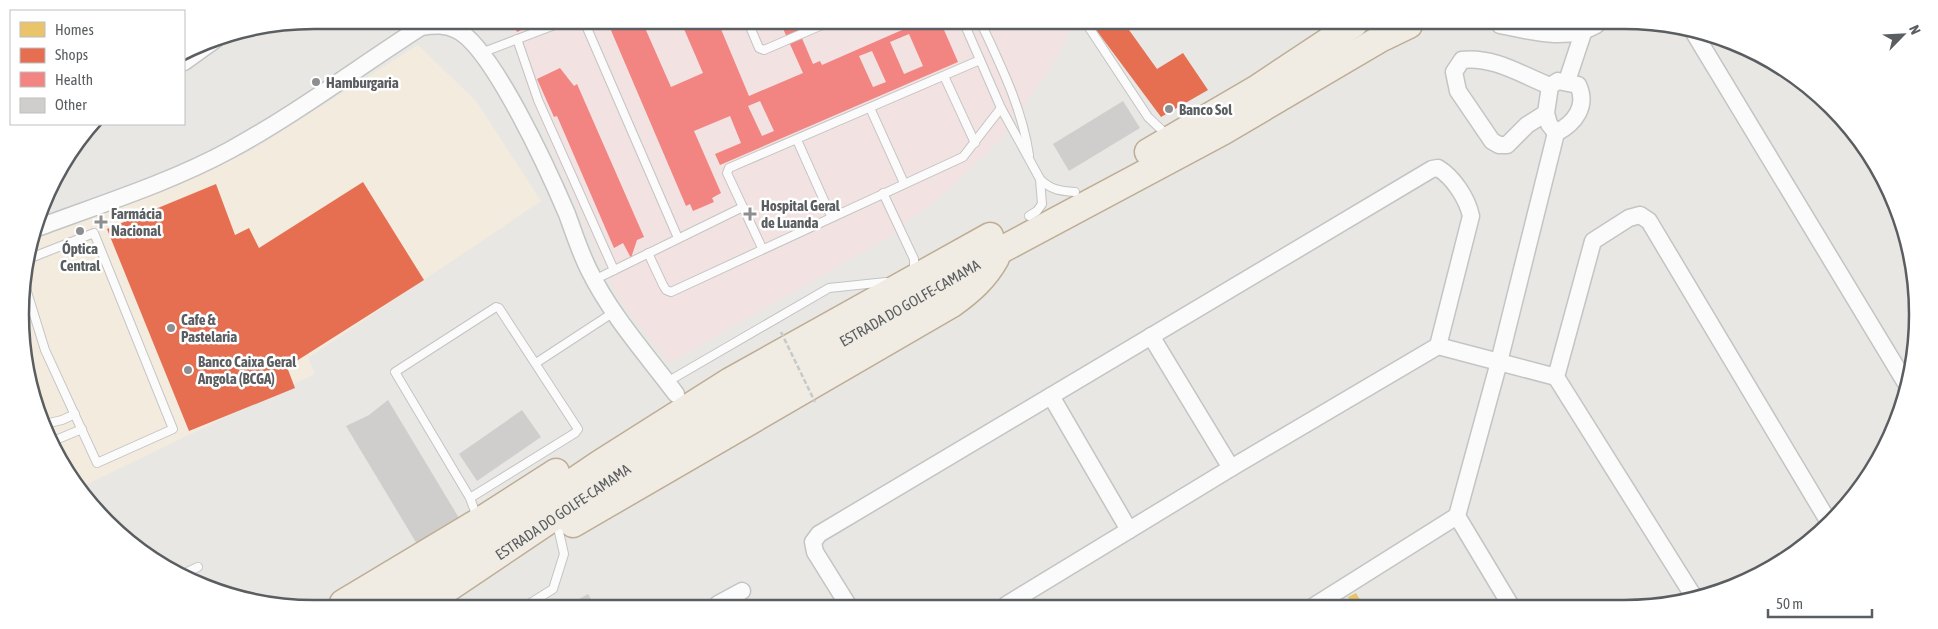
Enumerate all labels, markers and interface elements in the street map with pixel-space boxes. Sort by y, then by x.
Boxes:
legend [10,10,185,125]
north arrow [1878,10,1928,60]
text: Homes [55,21,94,38]
text: N [1906,23,1924,37]
text: Shops [55,46,88,63]
text: Health [55,71,93,88]
place label: Hamburgaria [326,74,399,91]
marker: Hamburgaria [310,76,322,88]
text: Other [55,96,87,113]
place label: Banco Sol [1179,101,1233,118]
marker: Banco Sol [1163,103,1175,115]
place label: Hospital Geral de Luanda [761,197,841,231]
place label: Farmácia Nacional [111,205,162,239]
marker: Hospital Geral de Luanda [743,207,757,221]
marker: Farmácia Nacional [95,216,107,228]
marker: Óptica Central [74,225,86,237]
place label: Óptica Central [60,240,101,274]
street label: ESTRADA DO GOLFE-CAMAMA [836,255,983,349]
place label: Cafe & Pastelaria [181,311,237,345]
marker: Cafe & Pastelaria [165,322,177,334]
place label: Banco Caixa Geral Angola (BCGA) [197,353,297,387]
marker: Banco Caixa Geral Angola (BCGA) [182,364,194,376]
street label: ESTRADA DO GOLFE-CAMAMA [492,460,634,563]
scale bar [1768,586,1872,618]
text: 50 m [1776,595,1803,612]

